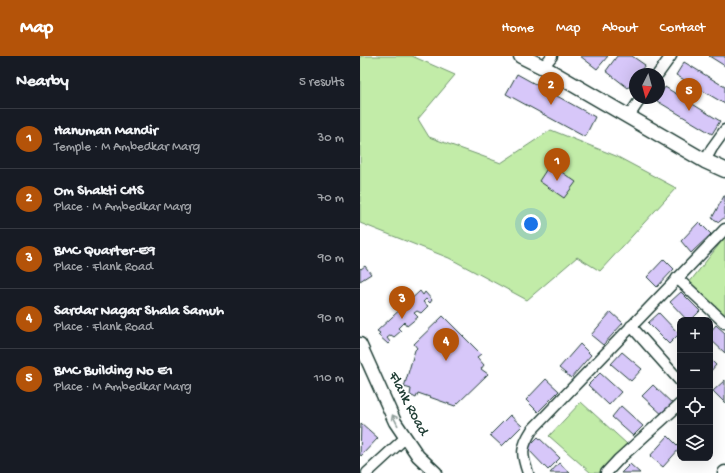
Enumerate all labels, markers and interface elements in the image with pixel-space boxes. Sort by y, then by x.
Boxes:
text: Map [20,17,53,40]
text: Home [502,20,534,37]
text: Map [556,20,580,37]
text: About [602,20,638,37]
text: Contact [660,20,705,37]
north arrow [629,68,665,104]
text: Nearby [16,72,69,92]
pin: 2 [538,72,564,105]
text: 5 results [299,75,344,90]
pin: 5 [676,78,702,111]
text: Hanuman Mandir [54,122,158,140]
text: 1 [26,131,32,146]
text: 30 m [318,131,344,146]
text: Temple · M Ambedkar Marg [54,140,200,155]
pin: 1 [544,148,570,181]
text: Om Shakti CHS [54,182,144,200]
text: 2 [26,191,32,206]
text: 70 m [318,191,344,206]
text: Place · M Ambedkar Marg [54,200,192,215]
your location [521,214,541,234]
text: BMC Quarter-E9 [54,242,155,260]
text: 3 [26,251,32,266]
text: 90 m [318,251,344,266]
text: Place · Flank Road [54,260,153,275]
pin: 3 [389,286,415,319]
text: Sardar Nagar Shala Samuh [54,302,224,320]
text: 4 [26,311,32,326]
text: 90 m [318,311,344,326]
map controls [677,317,713,461]
button: + [677,317,713,353]
text: Place · Flank Road [54,320,153,335]
pin: 4 [433,328,459,361]
button: − [677,353,713,389]
text: BMC Building No E1 [54,362,173,380]
street label: Flank Road [383,368,433,440]
text: 5 [26,371,32,386]
text: 110 m [314,371,344,386]
text: Place · M Ambedkar Marg [54,380,192,395]
button: locate [677,389,713,425]
one-way arrow [391,415,398,427]
button: layers [677,425,713,461]

